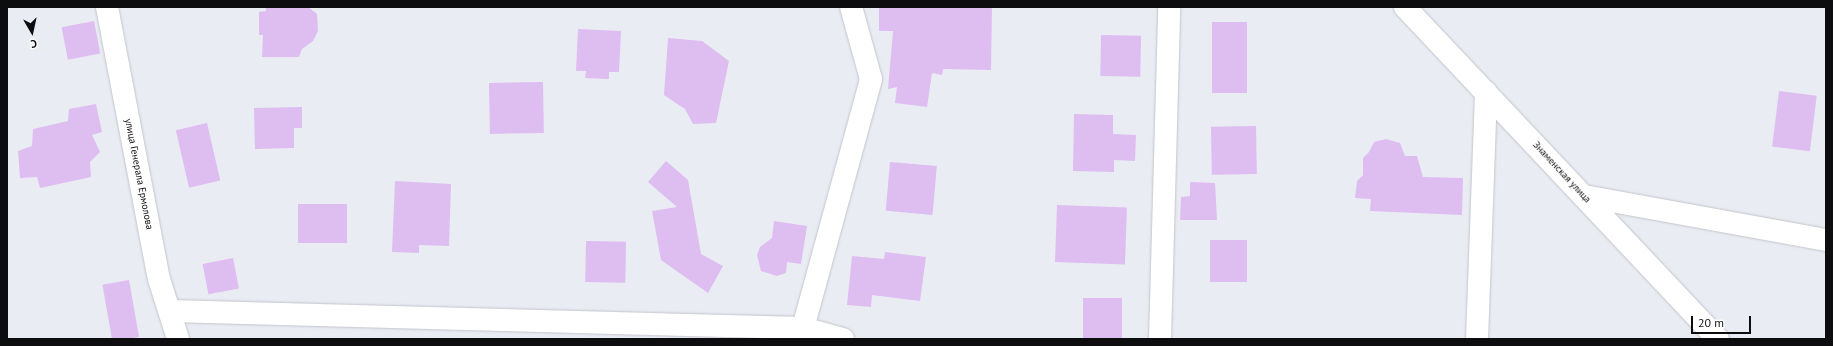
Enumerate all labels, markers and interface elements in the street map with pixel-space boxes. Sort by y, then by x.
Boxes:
north arrow [12,12,52,52]
text: С [30,36,38,51]
street label: улица Генерала Ермолова [122,117,156,231]
street label: Знаменская улица [1530,139,1594,205]
scale bar [1693,308,1753,334]
text: 20 m [1698,315,1724,330]

